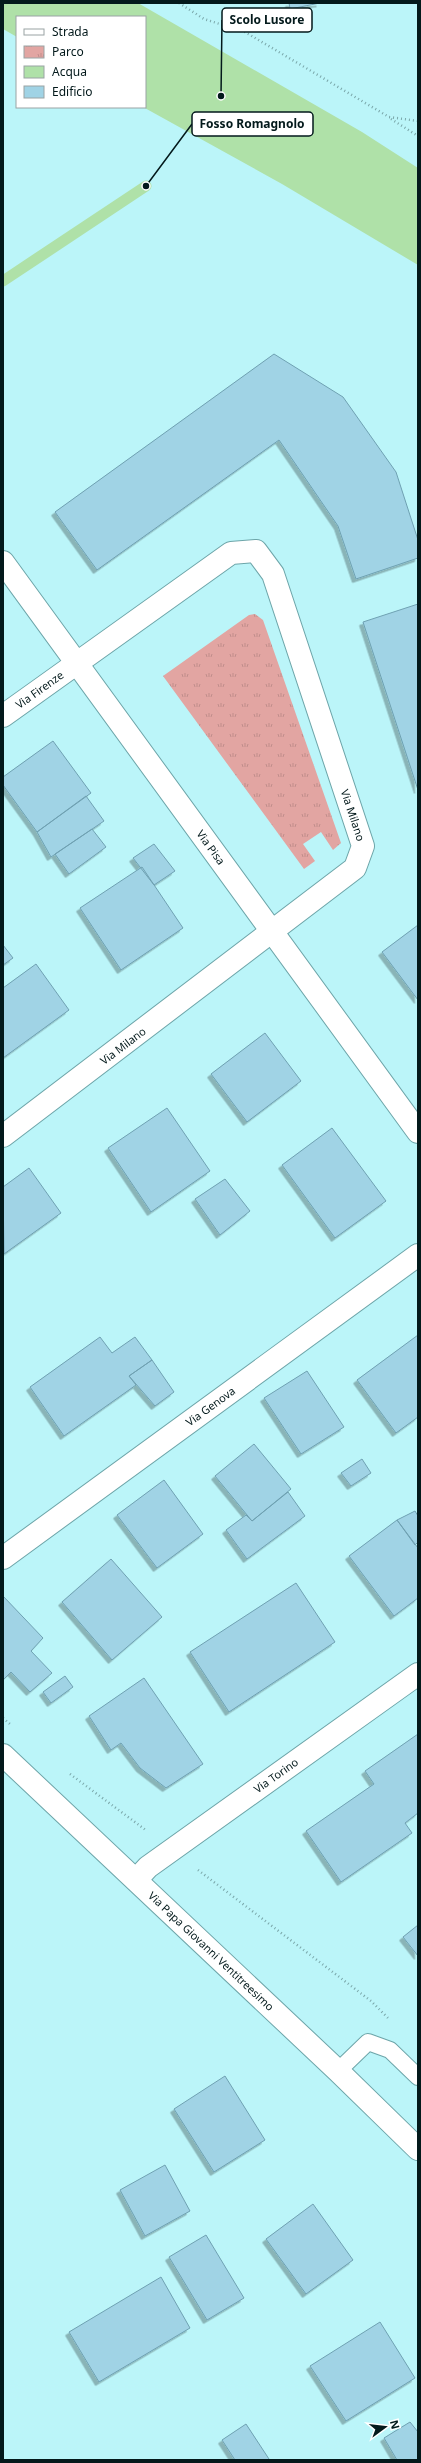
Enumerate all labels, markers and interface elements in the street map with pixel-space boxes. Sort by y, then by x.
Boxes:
callout: Scolo Lusore [222,8,312,32]
text: Scolo Lusore [230,11,304,28]
legend [16,16,146,108]
text: Strada [52,23,88,40]
text: Parco [52,43,84,60]
text: Acqua [52,63,87,80]
text: Edificio [52,83,93,100]
callout: Fosso Romagnolo [192,112,313,136]
text: Fosso Romagnolo [200,115,304,132]
street label: Via Firenze [12,667,66,712]
street label: Via Milano [338,787,369,843]
street label: Via Pisa [194,827,229,867]
street label: Via Milano [97,1023,149,1068]
street label: Via Genova [183,1383,238,1429]
street label: Via Torino [250,1754,301,1796]
street label: Via Papa Giovanni Ventitreesimo [145,1888,278,2014]
north arrow [365,2407,405,2447]
text: N [387,2418,404,2431]

